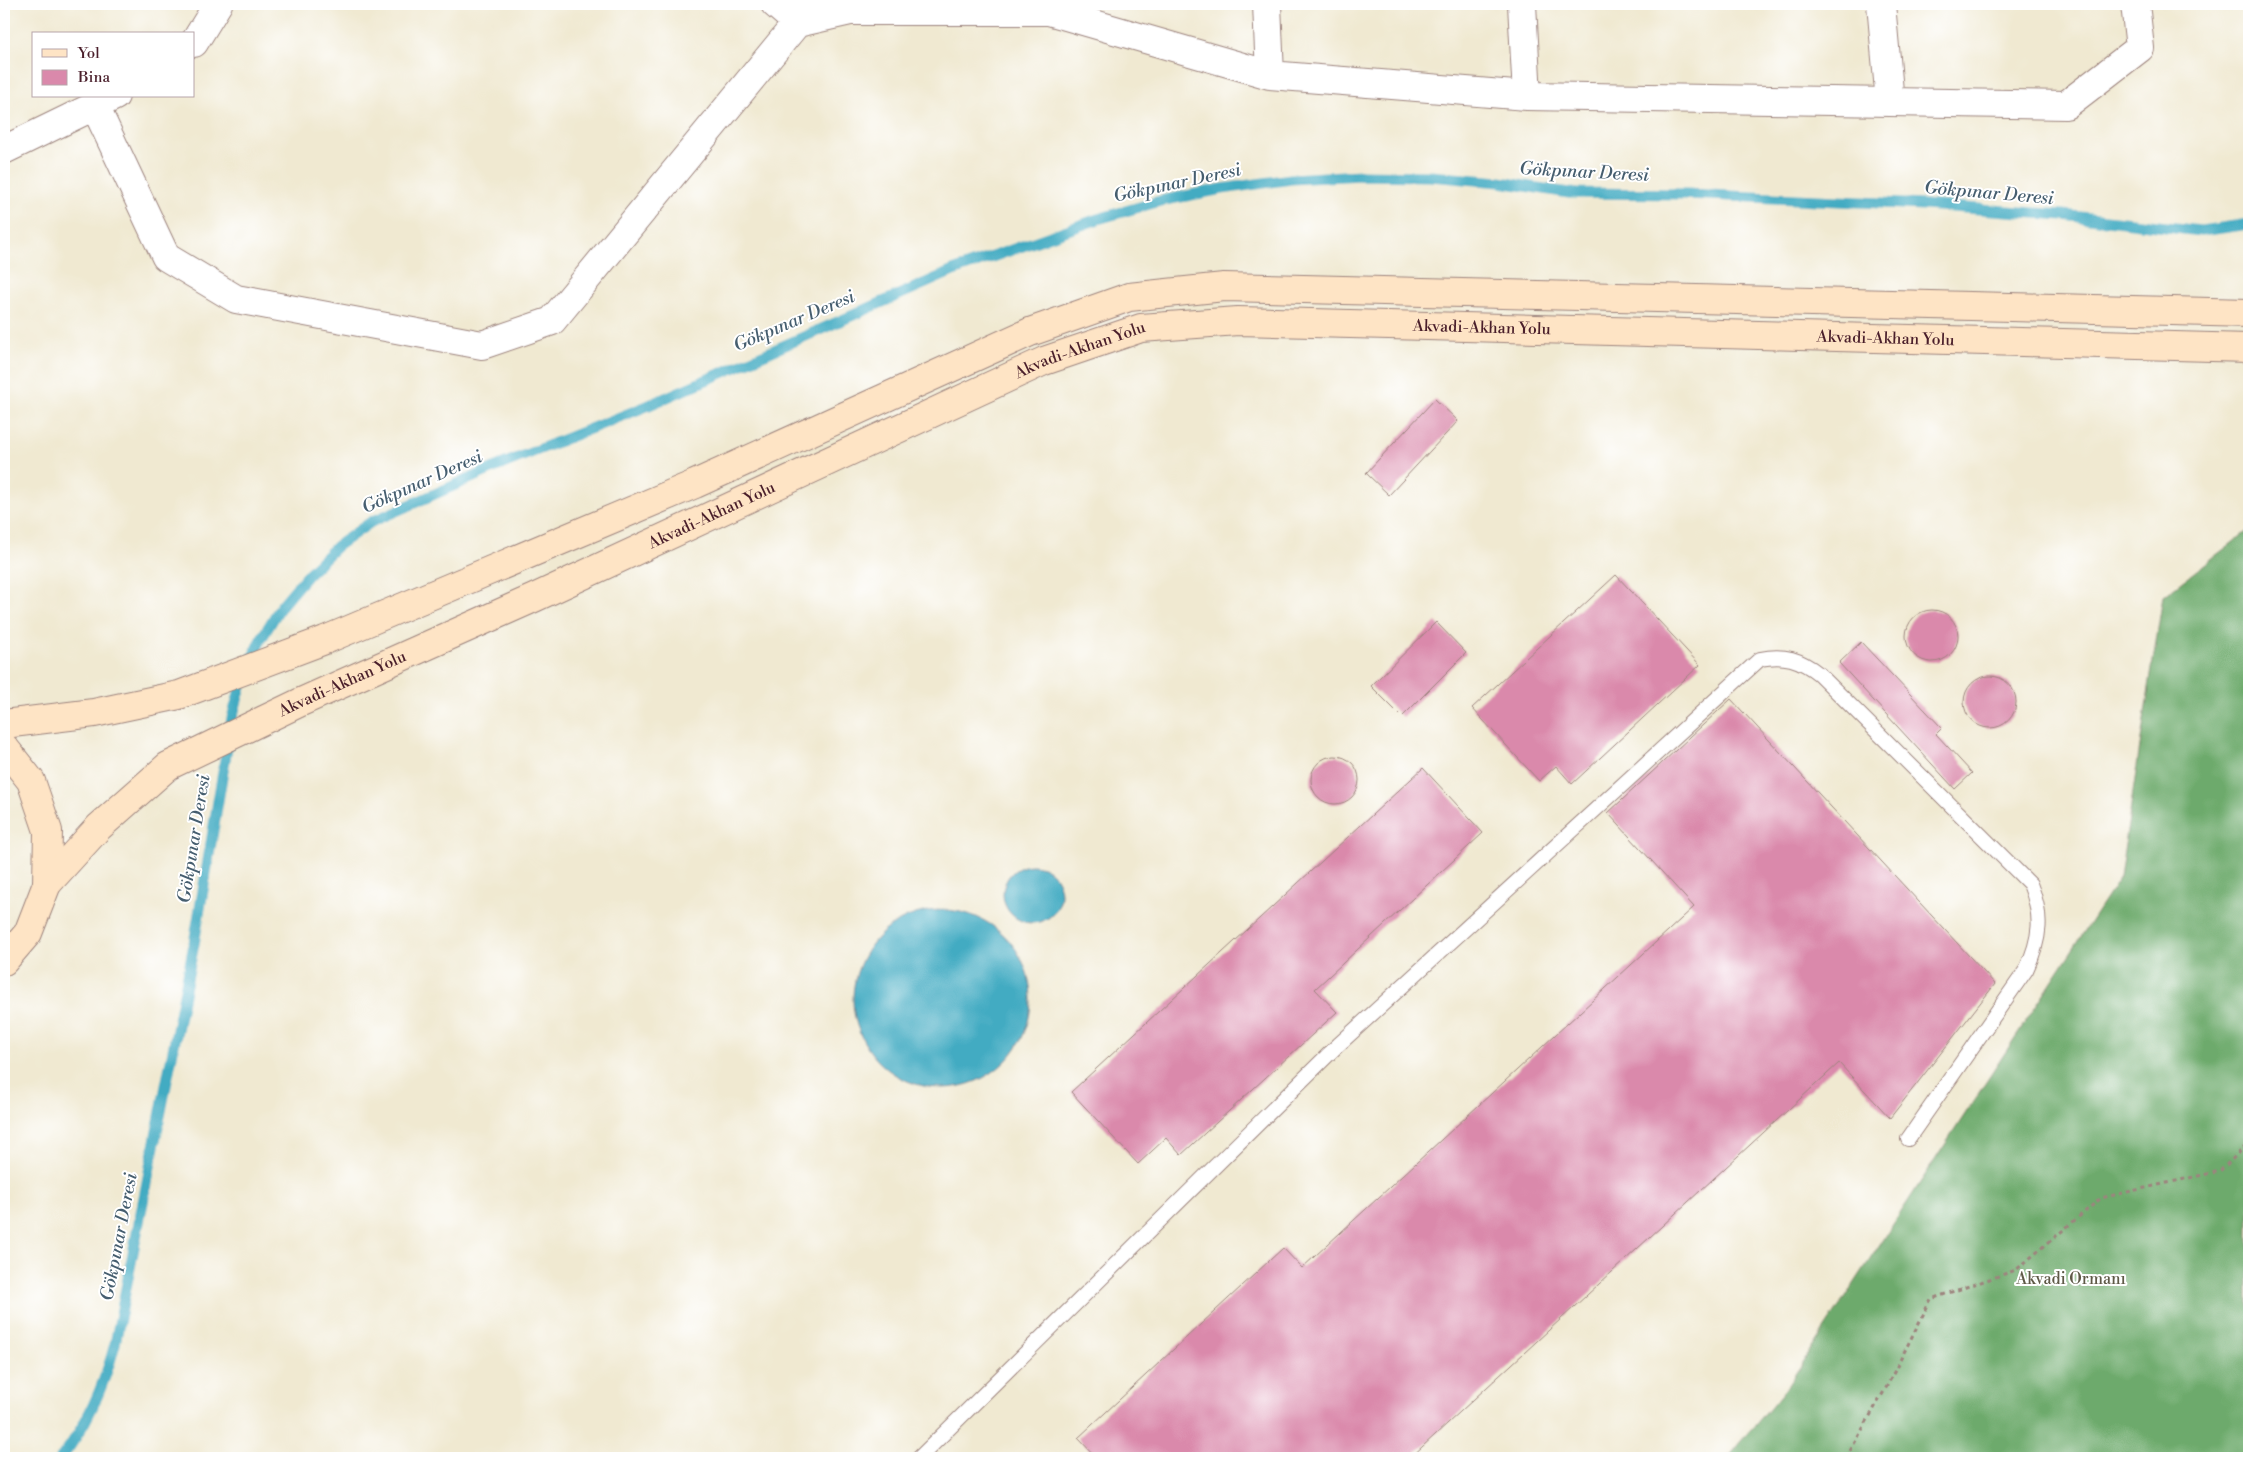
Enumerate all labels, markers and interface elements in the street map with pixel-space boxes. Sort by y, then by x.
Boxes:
legend [32,32,195,98]
text: Yol [77,44,100,63]
text: Bina [77,68,110,87]
water label: Gökpınar Deresi [1519,157,1650,187]
water label: Gökpınar Deresi [1111,158,1243,208]
water label: Gökpınar Deresi [1923,176,2055,210]
water label: Gökpınar Deresi [730,285,859,357]
street label: Akvadi-Akhan Yolu [1412,316,1551,339]
street label: Akvadi-Akhan Yolu [1010,317,1148,384]
street label: Akvadi-Akhan Yolu [1815,326,1955,350]
water label: Gökpınar Deresi [358,445,486,519]
street label: Akvadi-Akhan Yolu [644,477,779,554]
street label: Akvadi-Akhan Yolu [274,646,409,722]
water label: Gökpınar Deresi [172,773,216,905]
water label: Gökpınar Deresi [95,1171,143,1303]
park label: Akvadi Ormanı [2015,1269,2126,1289]

